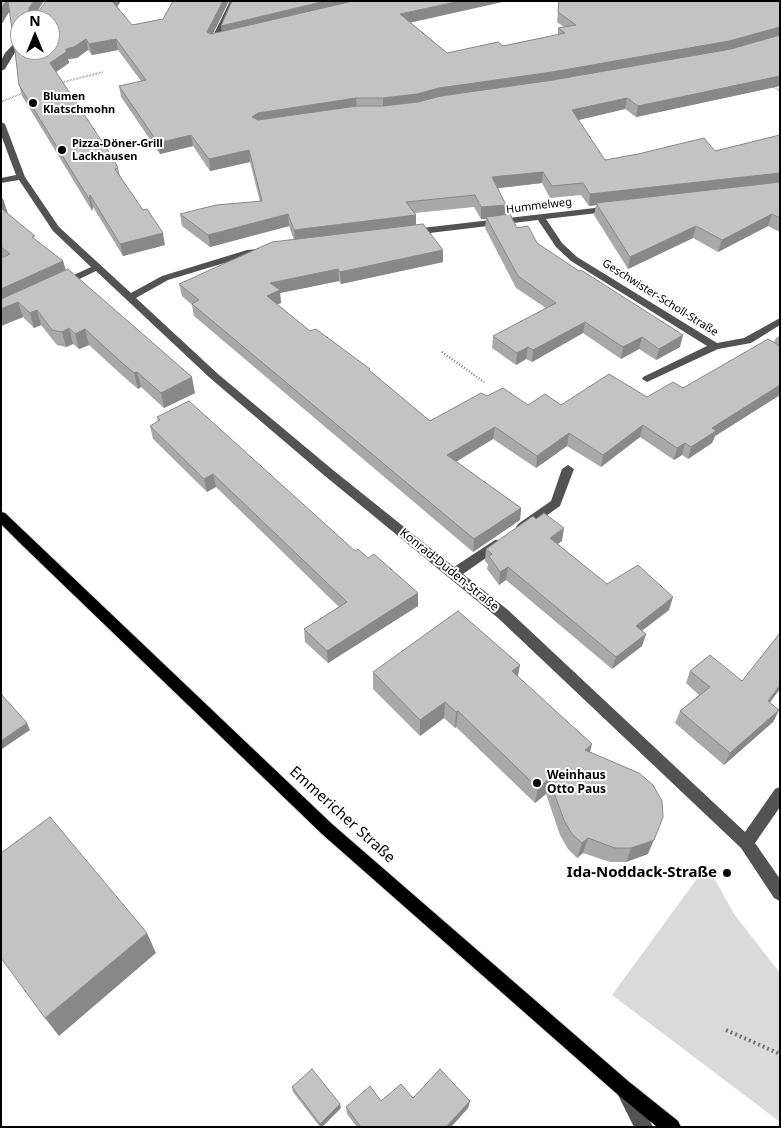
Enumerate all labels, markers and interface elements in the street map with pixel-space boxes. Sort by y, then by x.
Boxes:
north arrow [10,10,60,60]
text: N [29,11,41,30]
place label: Blumen Klatschmohn [43,90,115,116]
marker: Blumen Klatschmohn [27,97,39,109]
place label: Pizza-Döner-Grill Lackhausen [72,137,163,163]
marker: Pizza-Döner-Grill Lackhausen [56,144,68,156]
street label: Hummelweg [505,195,573,217]
street label: Geschwister-Scholl-Straße [600,257,720,339]
street label: Konrad-Duden-Straße [397,526,501,614]
street label: Emmericher Straße [286,763,398,867]
place label: Weinhaus Otto Paus [547,769,606,797]
marker: Weinhaus Otto Paus [531,777,543,789]
place label: Ida-Noddack-Straße [567,864,717,882]
marker: Ida-Noddack-Straße [721,867,733,879]

